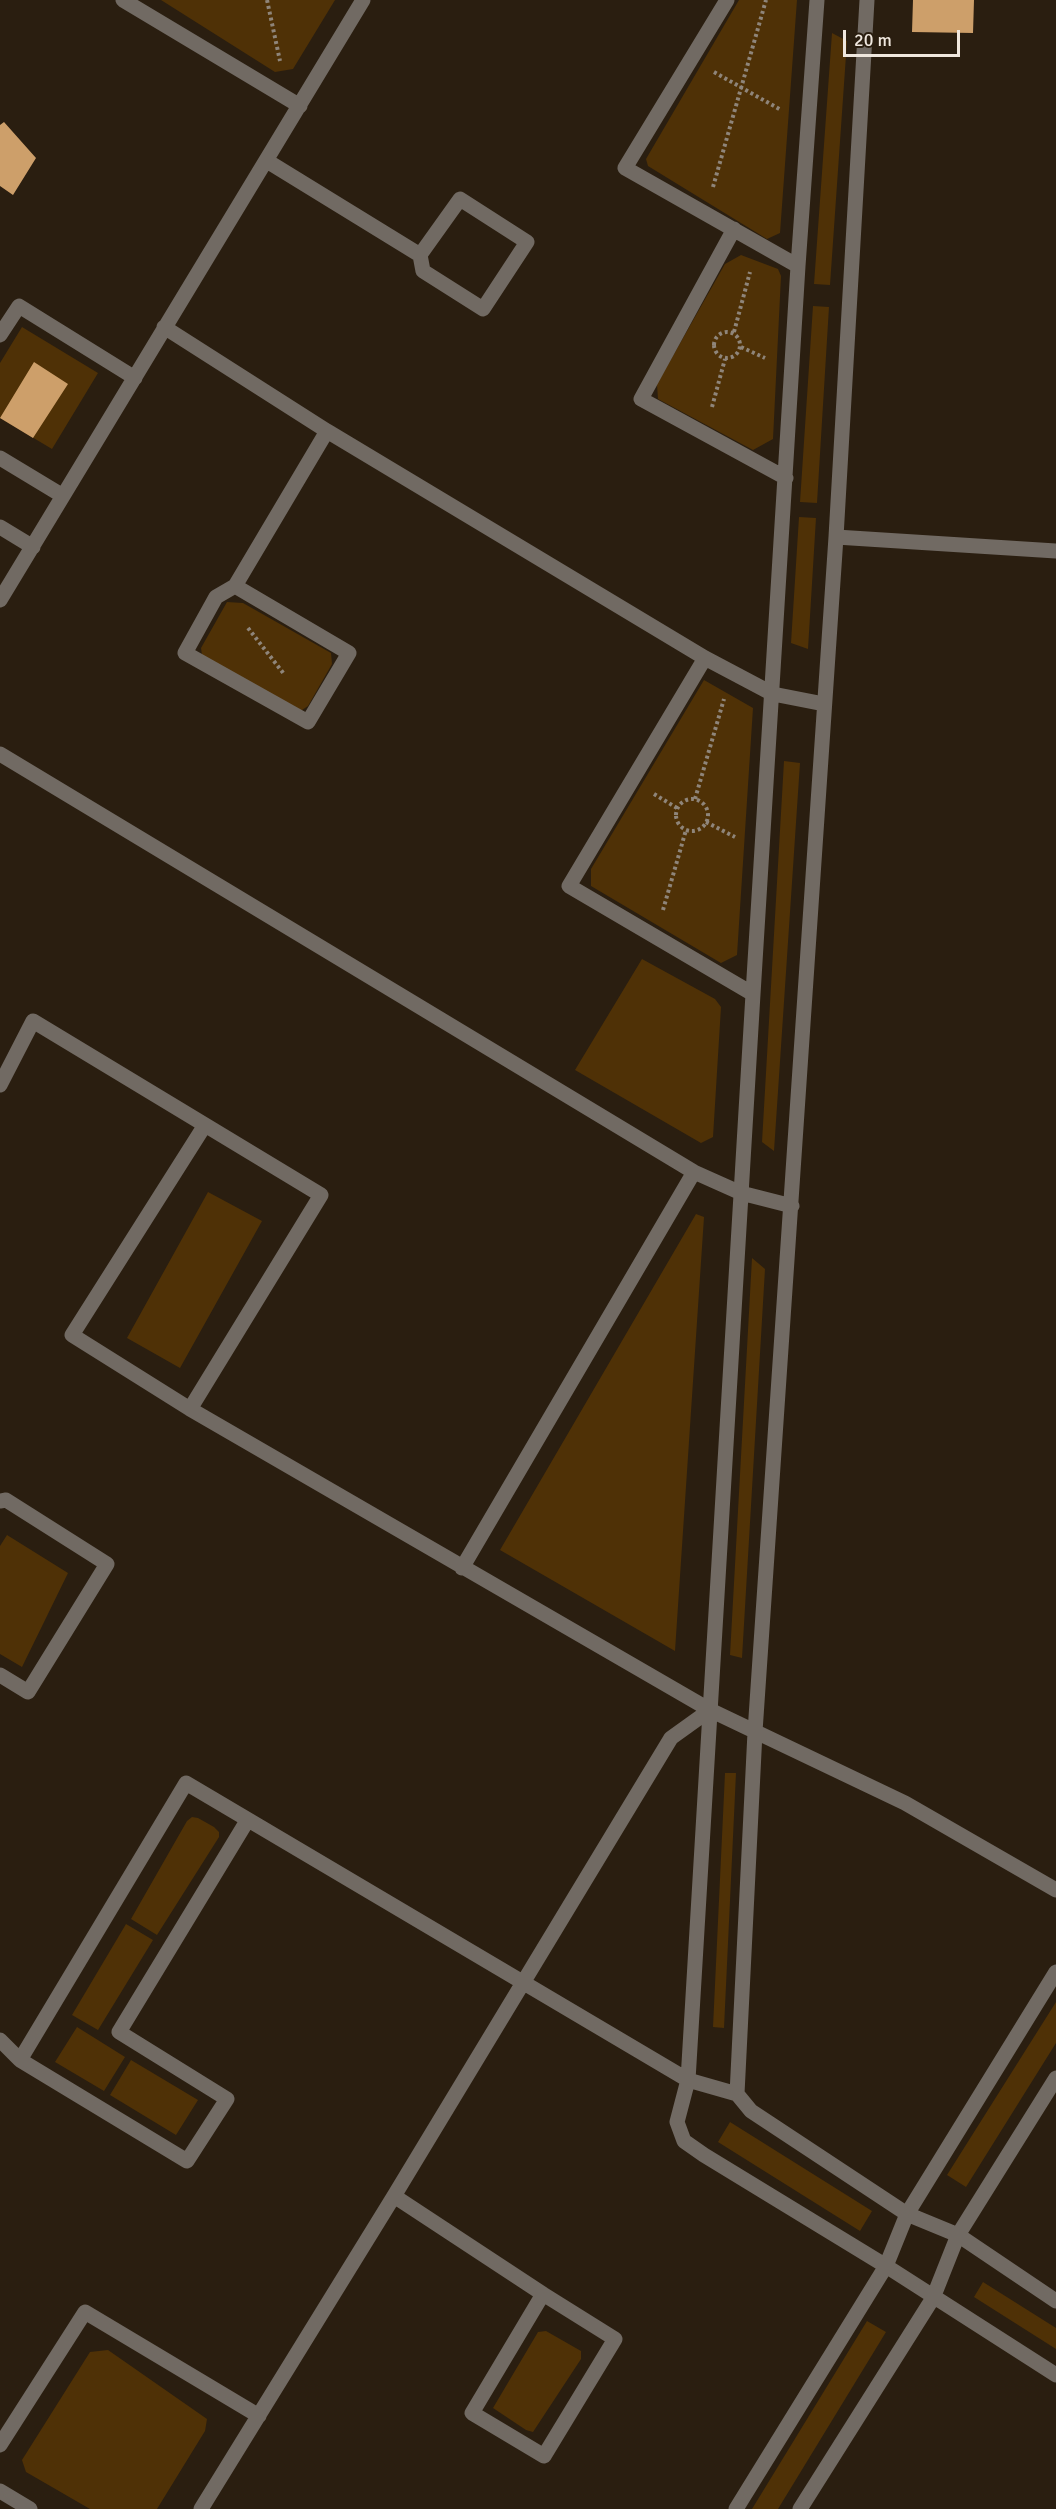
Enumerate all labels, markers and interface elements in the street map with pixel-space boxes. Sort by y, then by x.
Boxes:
scale bar [846,18,963,56]
text: 20 m [854,29,892,51]

